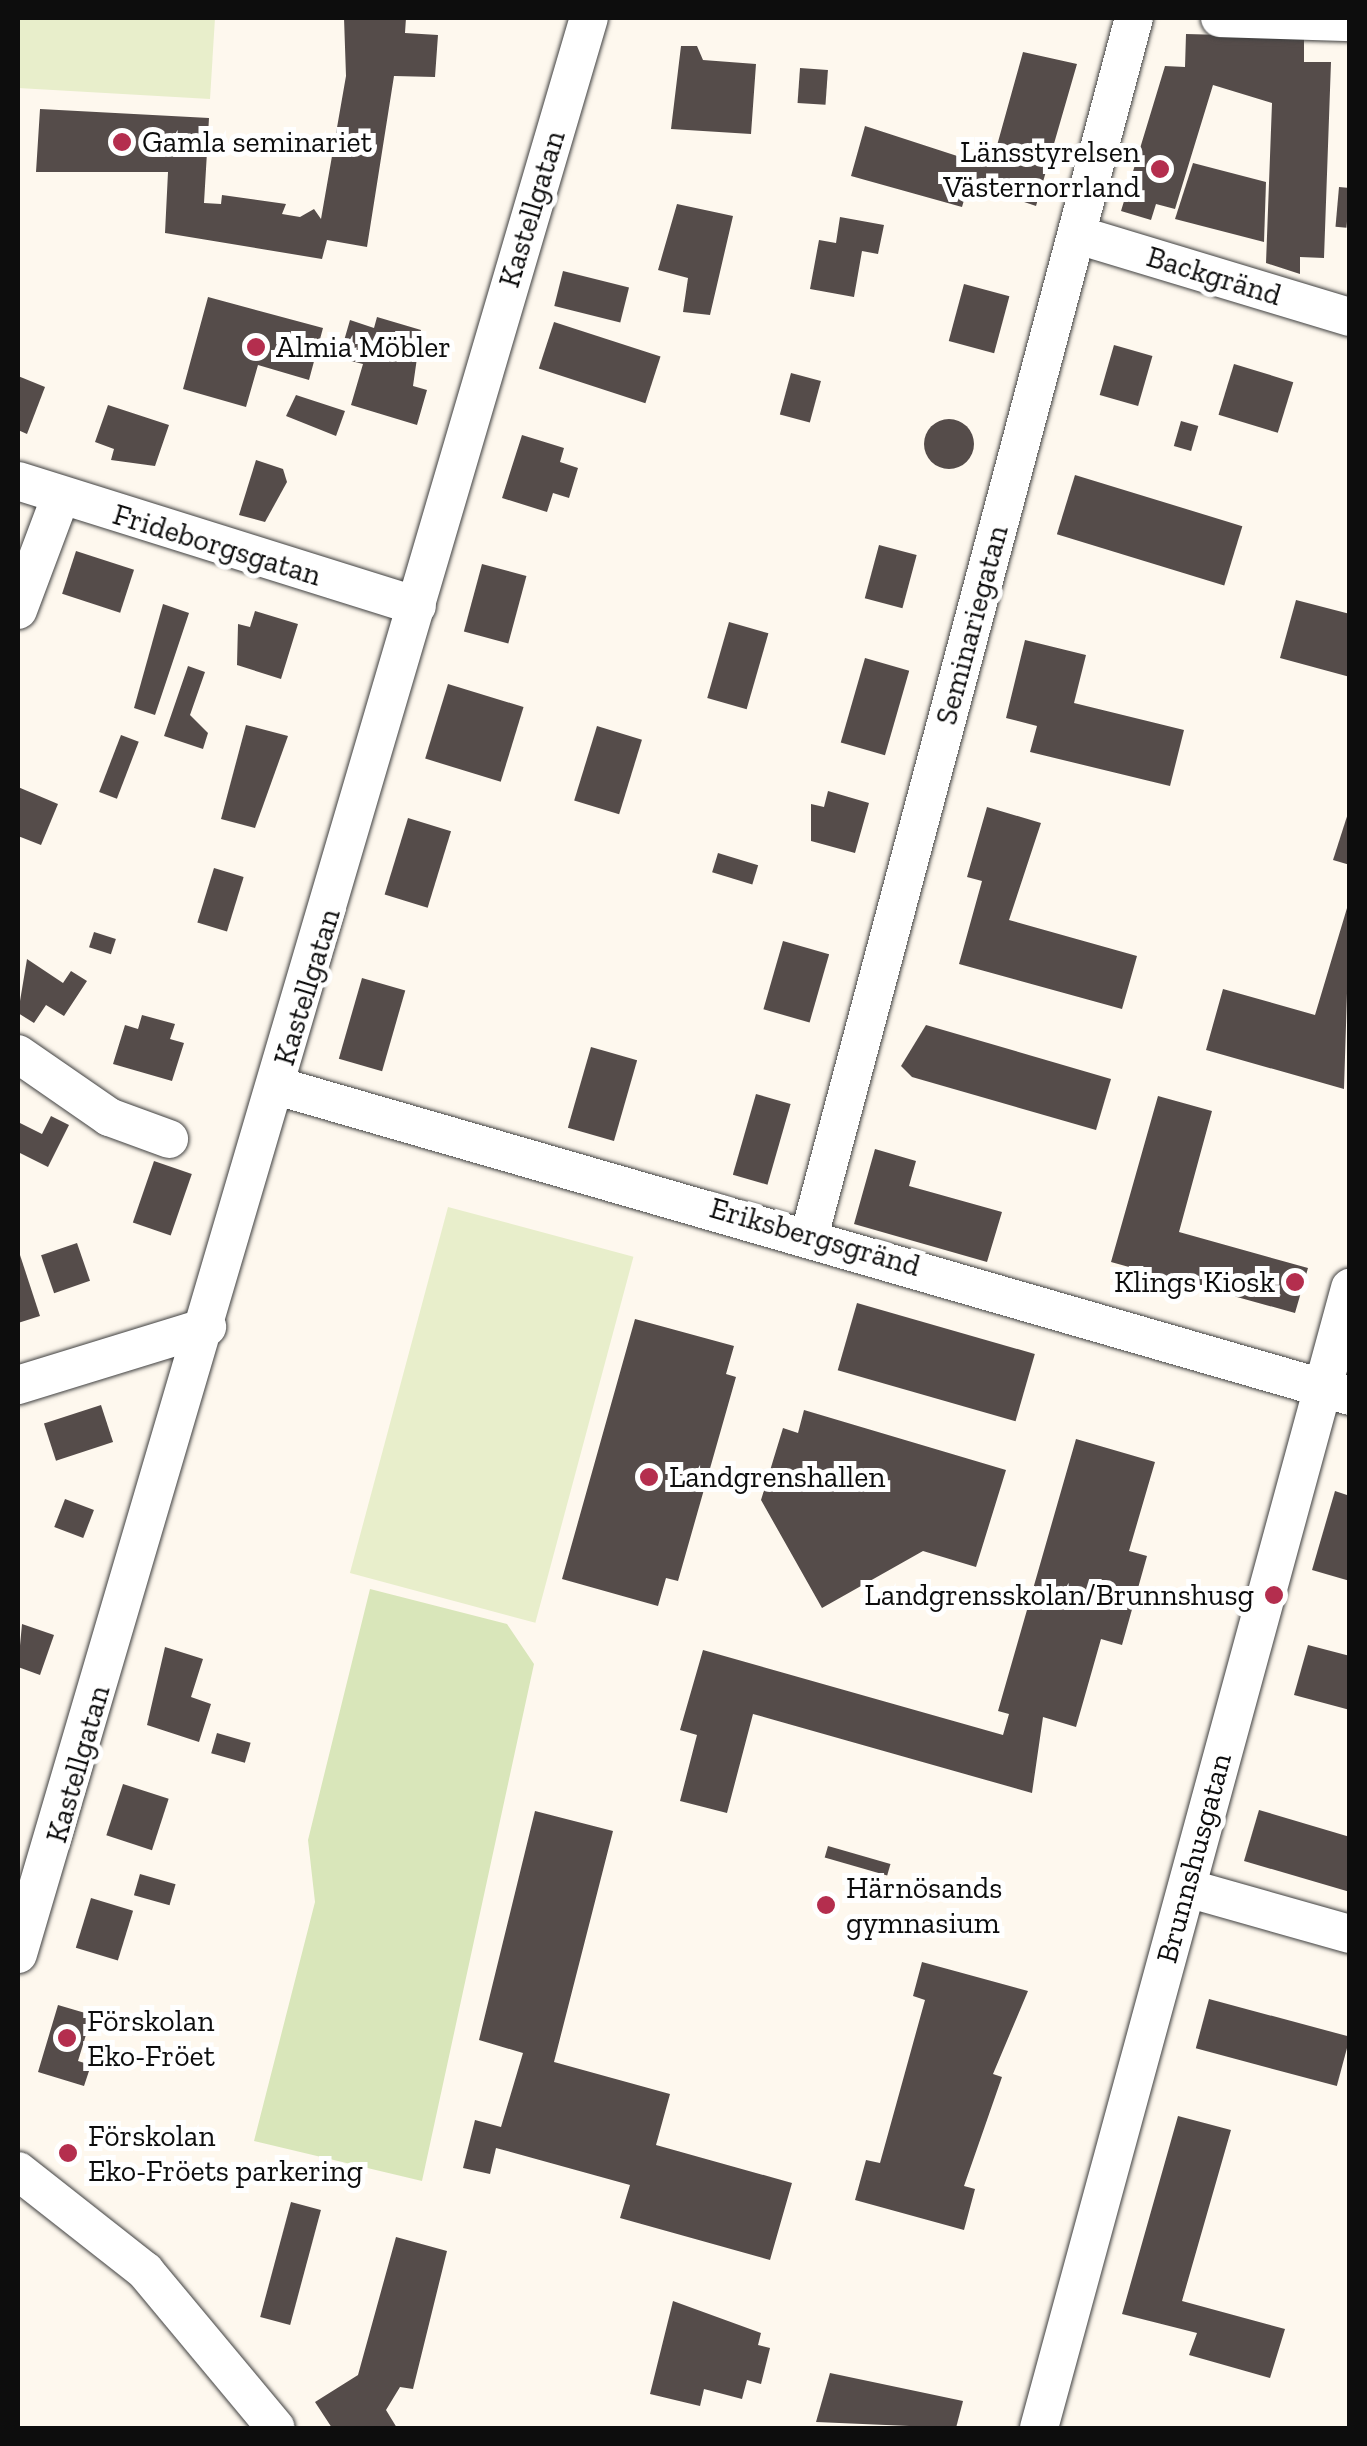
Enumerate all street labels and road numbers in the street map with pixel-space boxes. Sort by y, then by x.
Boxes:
street label: Kastellgatan [491,126,573,292]
street label: Backgränd [1142,239,1286,313]
street label: Frideborgsgatan [109,496,325,594]
street label: Seminariegatan [928,521,1016,729]
street label: Kastellgatan [266,904,348,1070]
street label: Eriksbergsgränd [706,1190,924,1284]
street label: Kastellgatan [38,1681,118,1847]
street label: Brunnshusgatan [1149,1749,1239,1967]

